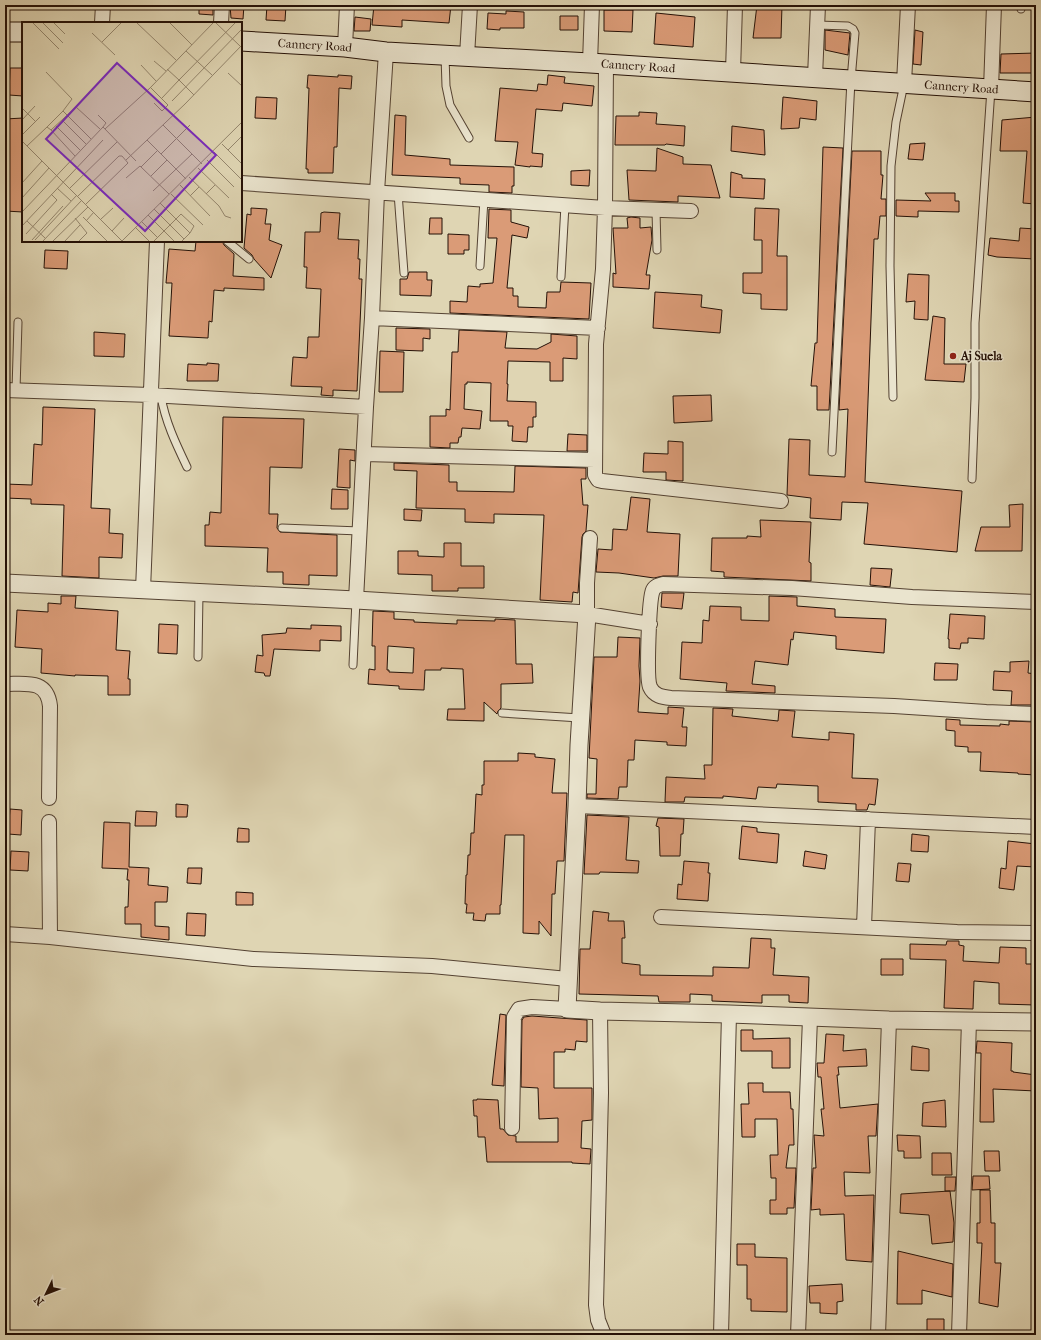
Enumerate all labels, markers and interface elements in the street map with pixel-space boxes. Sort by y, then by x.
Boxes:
inset map [22,22,242,242]
street label: Cannery Road [277,36,353,55]
street label: Cannery Road [601,57,676,76]
street label: Cannery Road [924,78,999,97]
place label: Aj Suela [960,349,1003,363]
marker: Aj Suela [948,351,958,361]
north arrow [26,1274,66,1314]
text: N [31,1293,47,1308]

